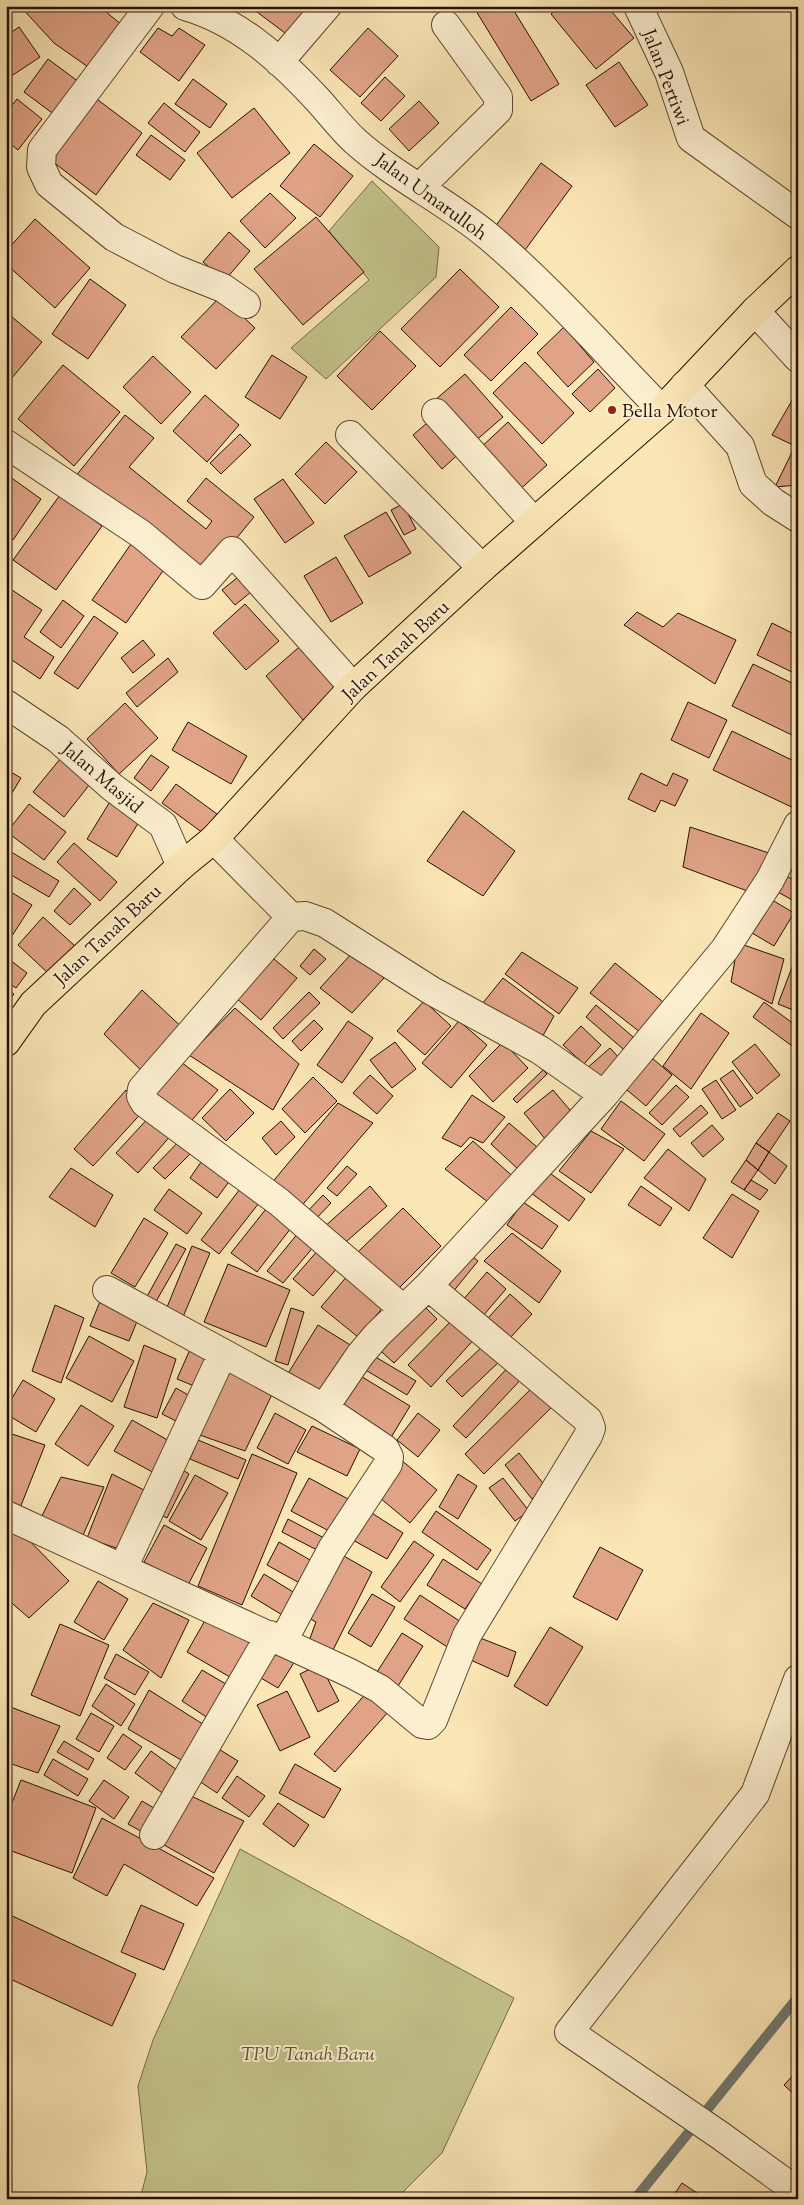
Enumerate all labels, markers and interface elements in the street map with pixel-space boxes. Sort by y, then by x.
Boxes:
street label: Jalan Pertiwi [634,25,695,130]
street label: Jalan Umarulloh [368,147,492,248]
place label: Bella Motor [622,399,718,426]
marker: Bella Motor [606,404,618,416]
street label: Jalan Tanah Baru [336,595,456,709]
street label: Jalan Masjid [54,736,148,821]
street label: Jalan Tanah Baru [48,879,168,993]
park label: TPU Tanah Baru [241,2042,375,2069]

